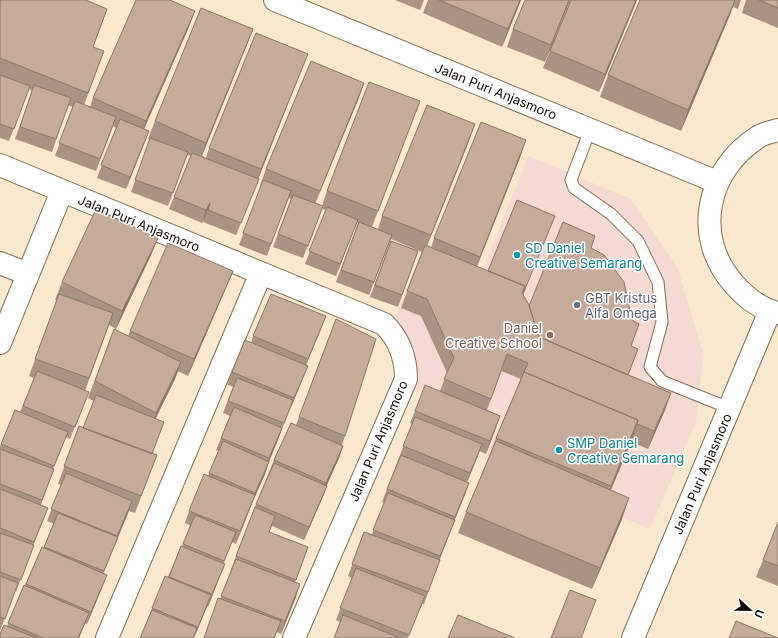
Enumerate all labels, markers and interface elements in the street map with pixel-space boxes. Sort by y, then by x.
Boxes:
street label: Jalan Puri Anjasmoro [433,59,559,123]
street label: Jalan Puri Anjasmoro [76,191,202,255]
place label: SD Daniel Creative Semarang [525,240,642,271]
marker: SD Daniel Creative Semarang [512,250,522,260]
place label: GBT Kristus Alfa Omega [585,290,657,321]
marker: GBT Kristus Alfa Omega [572,300,582,310]
place label: Daniel Creative School [445,320,542,351]
marker: Daniel Creative School [545,330,555,340]
street label: Jalan Puri Anjasmoro [345,378,411,504]
street label: Jalan Puri Anjasmoro [669,411,735,537]
place label: SMP Daniel Creative Semarang [567,435,684,466]
marker: SMP Daniel Creative Semarang [554,445,564,455]
north arrow [730,590,770,630]
text: U [751,607,767,620]

